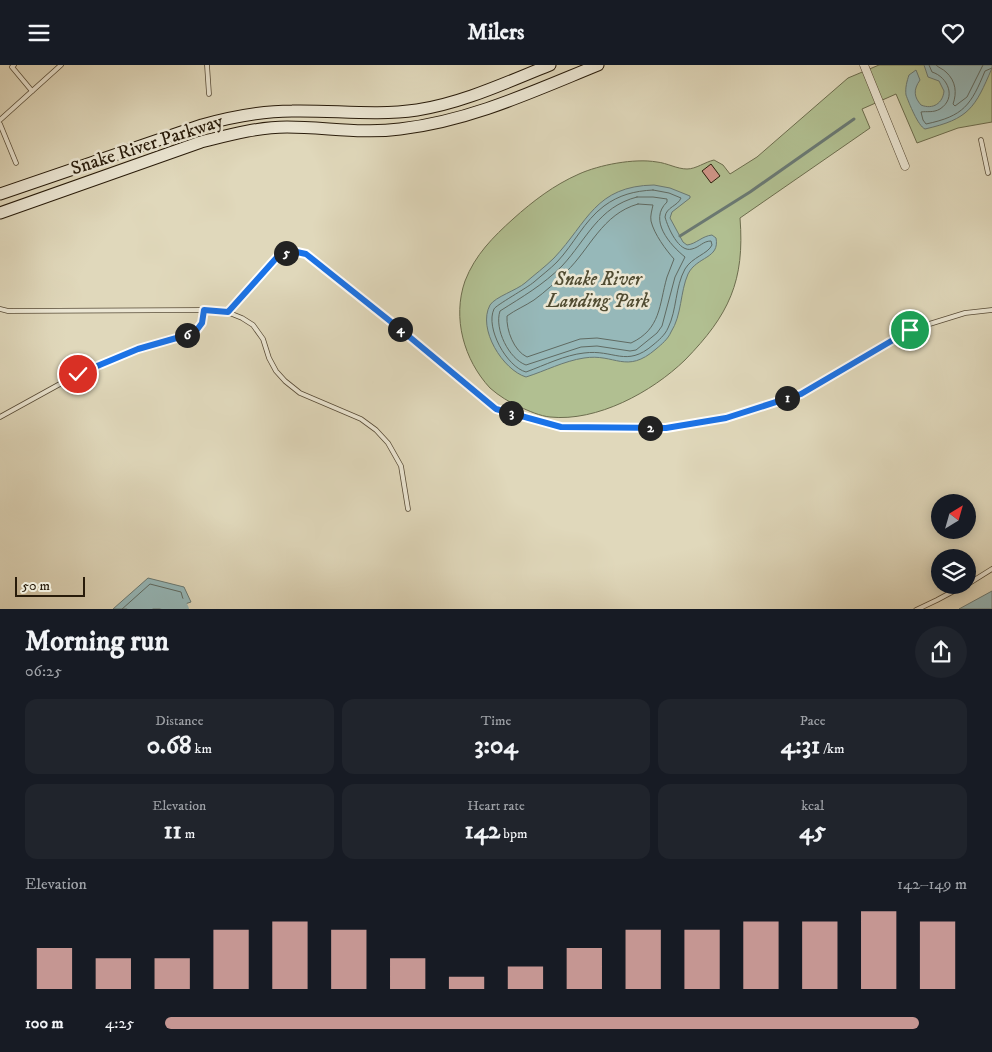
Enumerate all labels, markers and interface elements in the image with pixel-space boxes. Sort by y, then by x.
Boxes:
icon: menu [25,19,53,47]
text: Milers [468,19,524,46]
icon: heart [939,19,967,47]
street label: Snake River Parkway [68,109,227,180]
pin: 5 [274,241,298,265]
text: 5 [283,244,290,262]
park label: Snake River Landing Park [545,268,650,313]
pin [889,309,931,351]
icon: arrive [896,316,924,344]
pin: 4 [388,317,412,341]
text: 4 [396,320,405,338]
pin: 6 [174,323,200,347]
text: 6 [184,326,191,344]
pin [57,353,99,395]
icon: check [64,360,92,388]
pin: 1 [774,385,800,411]
text: 1 [785,389,790,407]
pin: 3 [498,401,524,425]
text: 3 [509,404,514,422]
pin: 2 [638,415,662,441]
text: 2 [647,419,654,437]
north arrow [931,494,976,539]
map controls [931,494,976,594]
button: layers [931,549,976,594]
scale bar [15,575,85,598]
text: 50 m [22,577,50,595]
text: Morning run [25,624,169,659]
button: share [915,626,967,678]
text: 06:25 [25,661,62,681]
text: Distance [155,712,203,730]
text: Time [481,712,511,730]
text: Pace [800,712,826,730]
text: 0.68 [147,730,192,761]
text: 3:04 [474,730,518,761]
text: 4:31 [781,730,820,761]
text: km [192,740,212,758]
text: /km [820,740,845,758]
text: Elevation [152,797,206,815]
text: Heart rate [467,797,525,815]
text: kcal [801,797,824,815]
text: 11 [163,815,182,846]
text: 142 [465,815,500,846]
text: 45 [799,815,826,846]
text: m [182,825,195,843]
text: bpm [500,825,527,843]
text: Elevation [25,874,87,894]
text: 142–149 m [897,874,967,894]
text: 100 m [25,1013,64,1033]
text: 4:25 [105,1013,134,1033]

